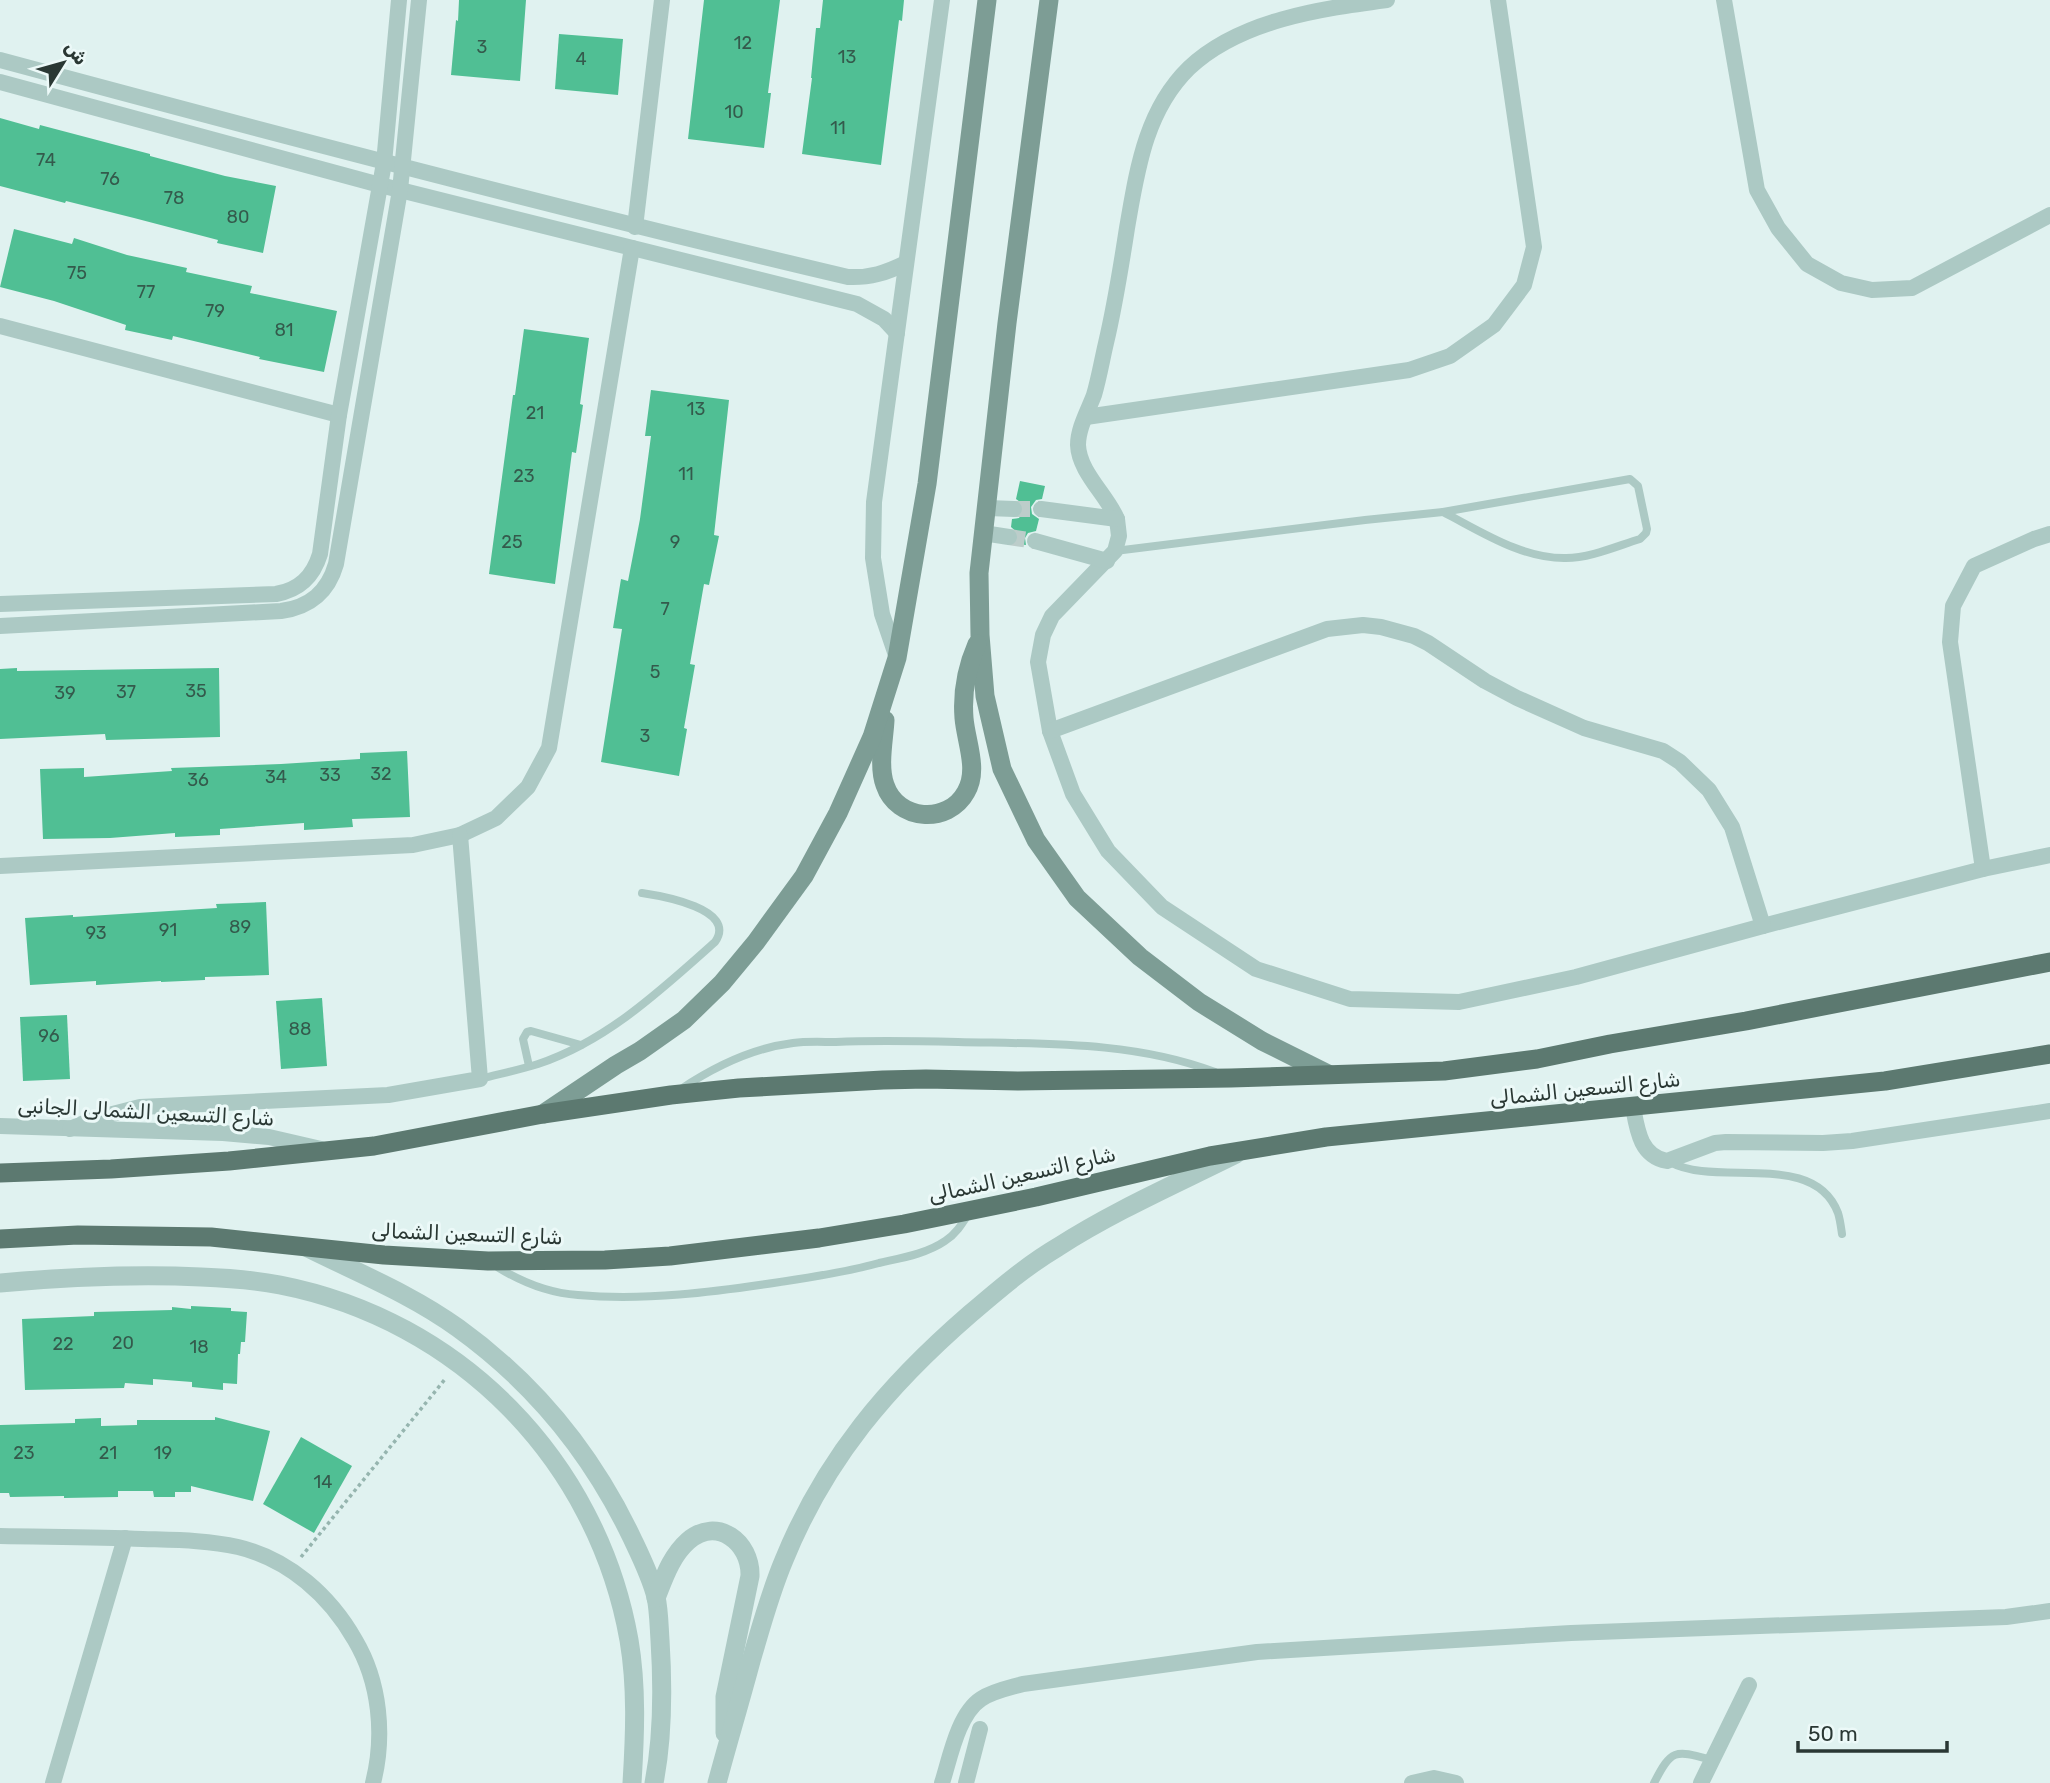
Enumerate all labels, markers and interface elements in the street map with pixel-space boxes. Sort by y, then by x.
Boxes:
north arrow [28,28,98,98]
house number: 12 [734,32,752,54]
house number: 3 [477,36,487,58]
text: ش [60,37,93,70]
house number: 13 [838,46,856,68]
house number: 4 [575,48,587,70]
house number: 10 [724,101,744,123]
house number: 11 [830,117,846,139]
house number: 74 [36,149,56,171]
house number: 76 [100,168,120,190]
house number: 78 [164,187,184,209]
house number: 80 [227,206,249,228]
house number: 75 [67,262,87,284]
house number: 77 [137,281,155,303]
house number: 79 [205,300,225,322]
house number: 81 [274,319,294,341]
house number: 13 [687,398,705,420]
house number: 21 [526,402,544,424]
house number: 11 [678,463,694,485]
house number: 23 [513,465,535,487]
house number: 25 [501,531,523,553]
house number: 9 [670,531,680,553]
house number: 7 [660,598,670,620]
house number: 5 [650,661,660,683]
house number: 35 [185,680,207,702]
house number: 37 [116,681,136,703]
house number: 39 [54,682,76,704]
house number: 3 [640,725,650,747]
house number: 32 [370,763,392,785]
house number: 33 [319,764,341,786]
house number: 34 [265,766,287,788]
house number: 36 [187,769,209,791]
house number: 89 [229,916,251,938]
house number: 91 [159,919,177,941]
house number: 93 [85,922,107,944]
house number: 88 [289,1018,311,1040]
house number: 96 [38,1025,60,1047]
street label: شارع التسعين الشمالى [1488,1066,1682,1113]
street label: شارع التسعين الشمالى الجانبى [17,1092,275,1133]
street label: شارع التسعين الشمالى [926,1141,1118,1210]
street label: شارع التسعين الشمالى [371,1218,563,1251]
house number: 20 [112,1332,134,1354]
house number: 22 [52,1333,74,1355]
house number: 18 [189,1336,209,1358]
house number: 23 [13,1442,35,1464]
house number: 21 [99,1442,117,1464]
house number: 19 [154,1442,172,1464]
house number: 14 [314,1471,332,1493]
scale bar [1798,1710,1947,1754]
text: 50 m [1808,1721,1858,1746]

